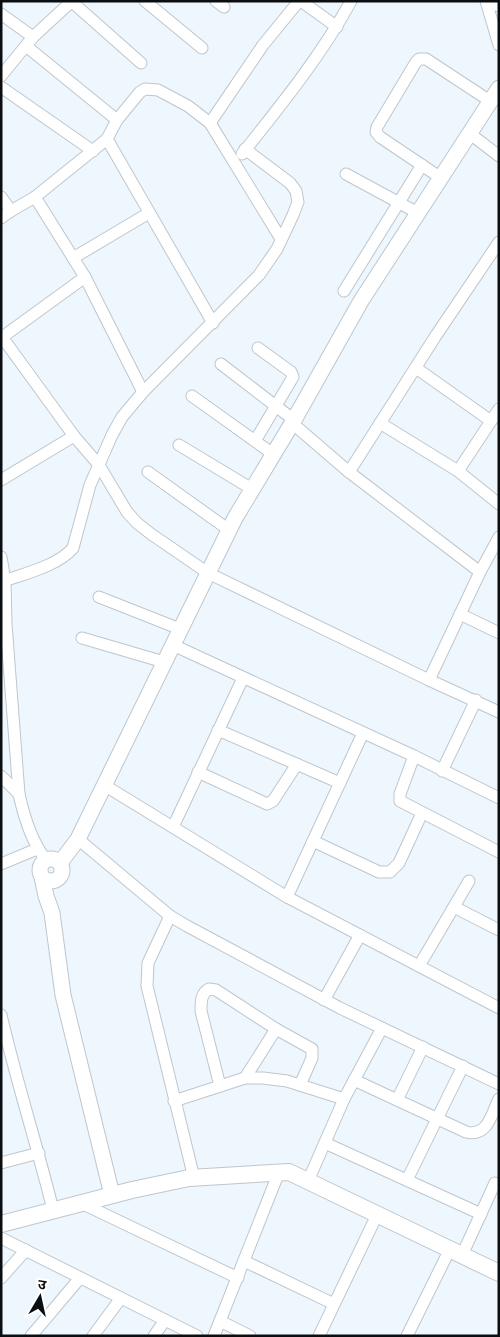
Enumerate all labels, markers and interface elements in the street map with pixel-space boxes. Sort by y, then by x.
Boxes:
north arrow [15,1272,65,1322]
text: उ [37,1274,48,1294]

